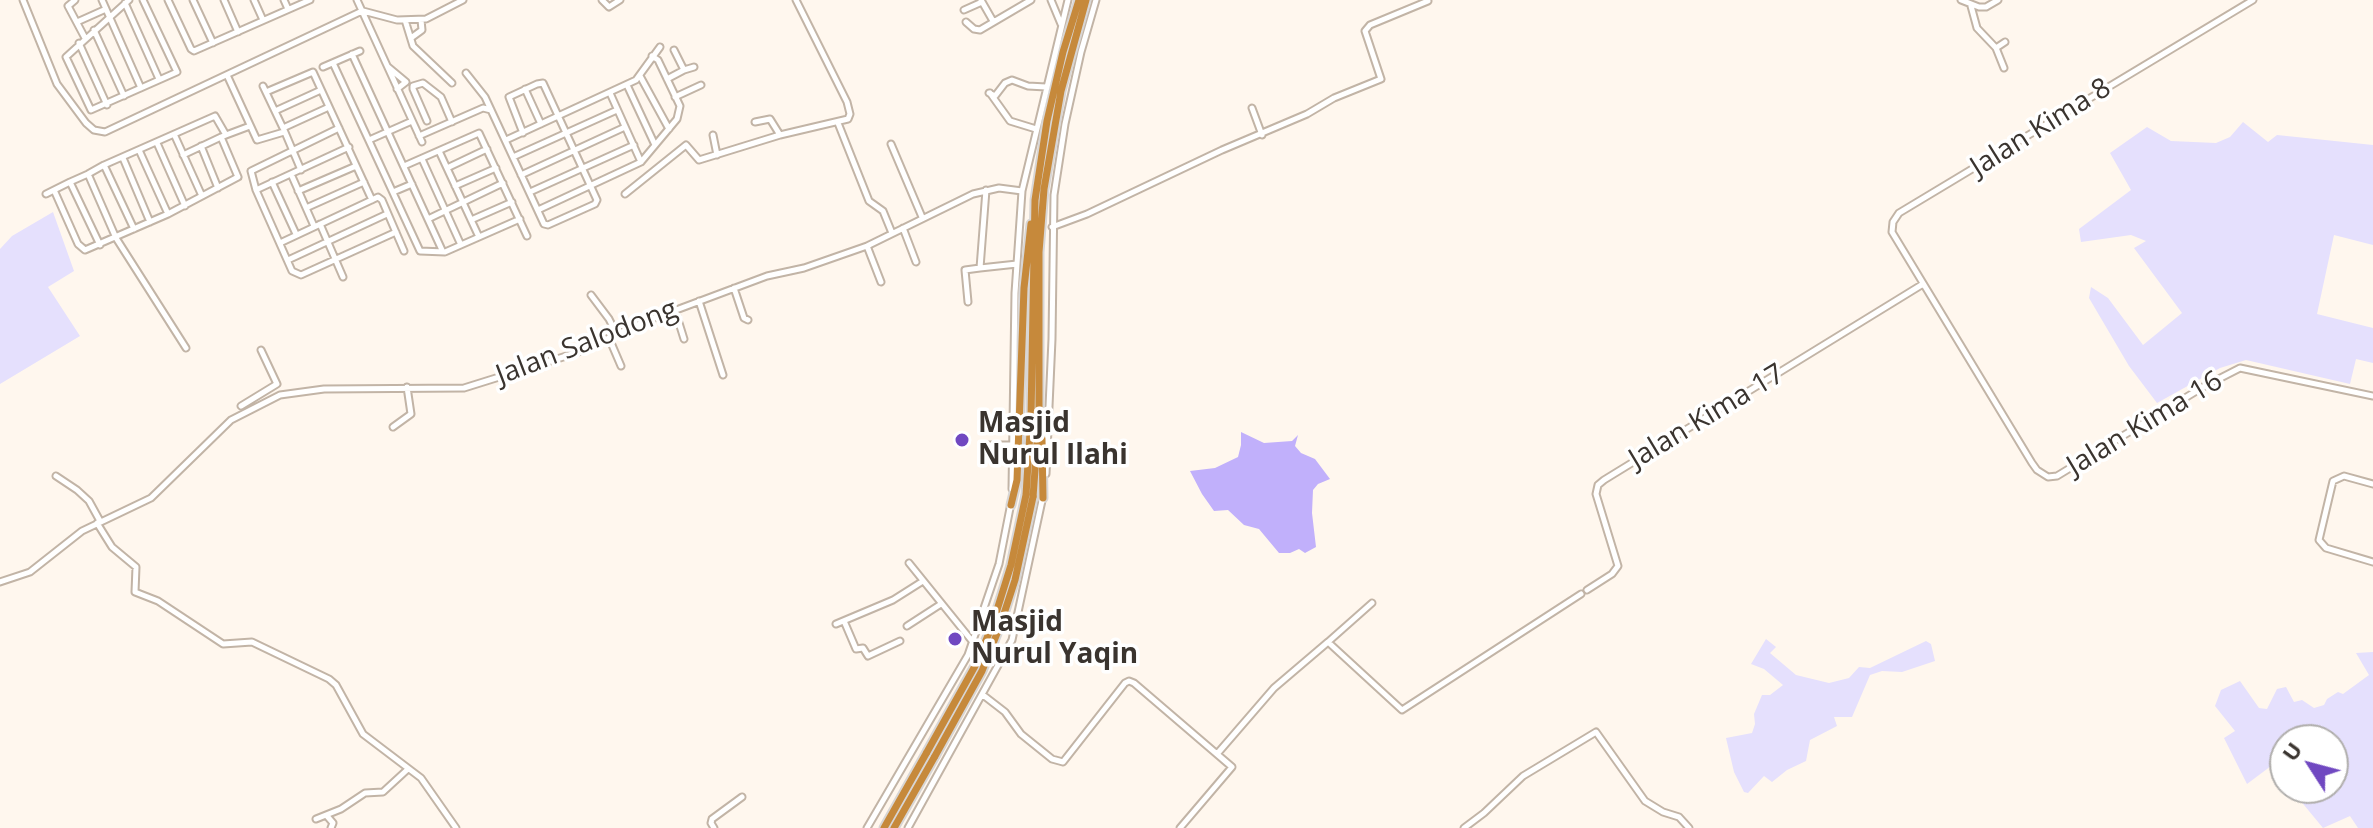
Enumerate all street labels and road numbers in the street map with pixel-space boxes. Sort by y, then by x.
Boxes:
street label: Jalan Kima 8 [1965,72,2117,184]
street label: Jalan Salodong [492,293,682,393]
street label: Jalan Kima 17 [1623,357,1791,477]
street label: Jalan Kima 16 [2061,364,2229,484]

